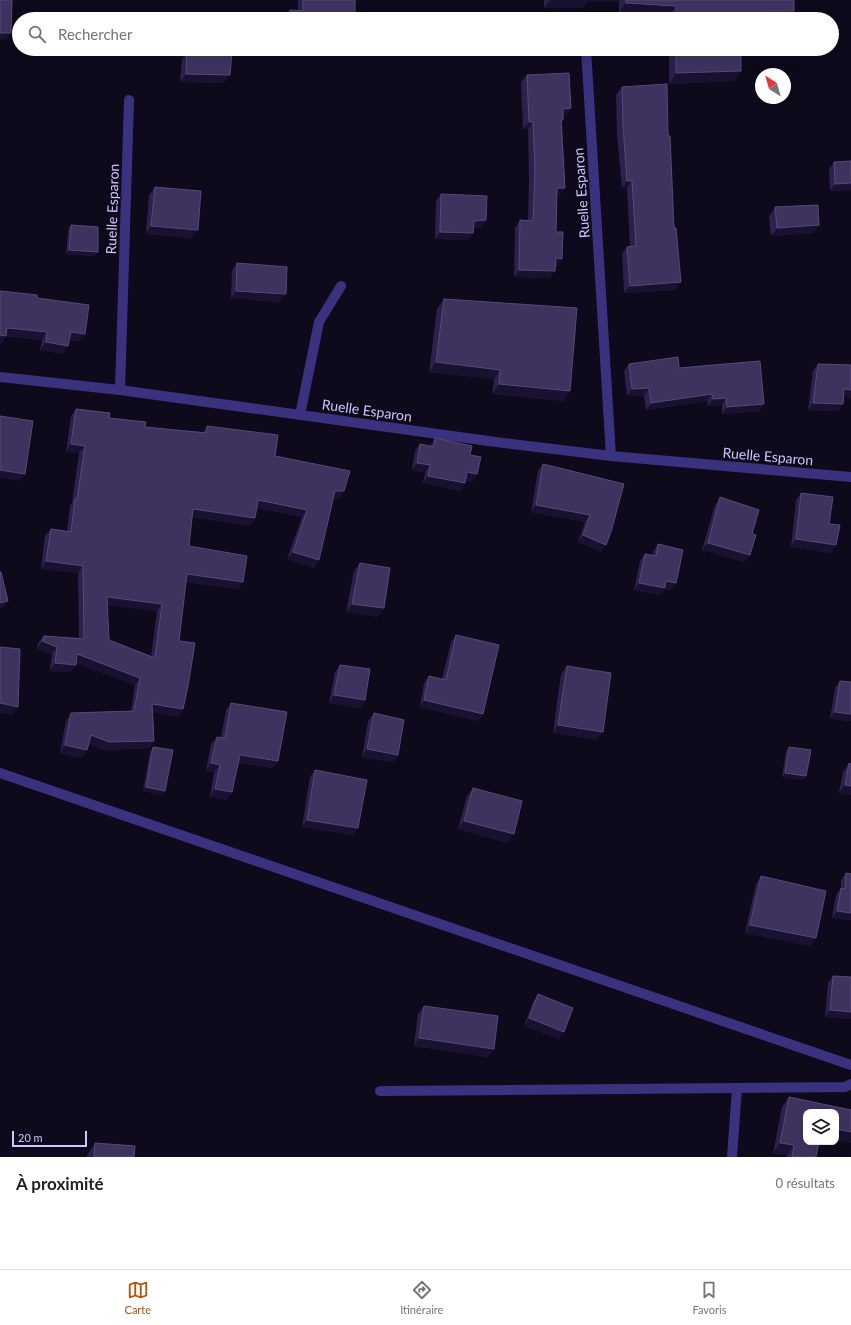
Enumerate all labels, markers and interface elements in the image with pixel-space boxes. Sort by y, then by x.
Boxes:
search box [12,12,839,56]
icon: search [26,23,48,45]
text: Rechercher [58,25,132,43]
north arrow [755,68,791,104]
street label: Ruelle Esparon [569,147,593,239]
street label: Ruelle Esparon [102,163,122,255]
street label: Ruelle Esparon [321,395,413,425]
street label: Ruelle Esparon [722,444,814,468]
map controls [803,1109,839,1145]
button: layers [803,1109,839,1145]
scale bar [12,1129,87,1148]
text: 20 m [18,1131,43,1144]
text: À proximité [16,1173,104,1194]
text: 0 résultats [776,1175,835,1191]
tab: Carte [125,1279,151,1316]
tab: Itinéraire [400,1279,443,1316]
tab: Favoris [692,1279,726,1316]

